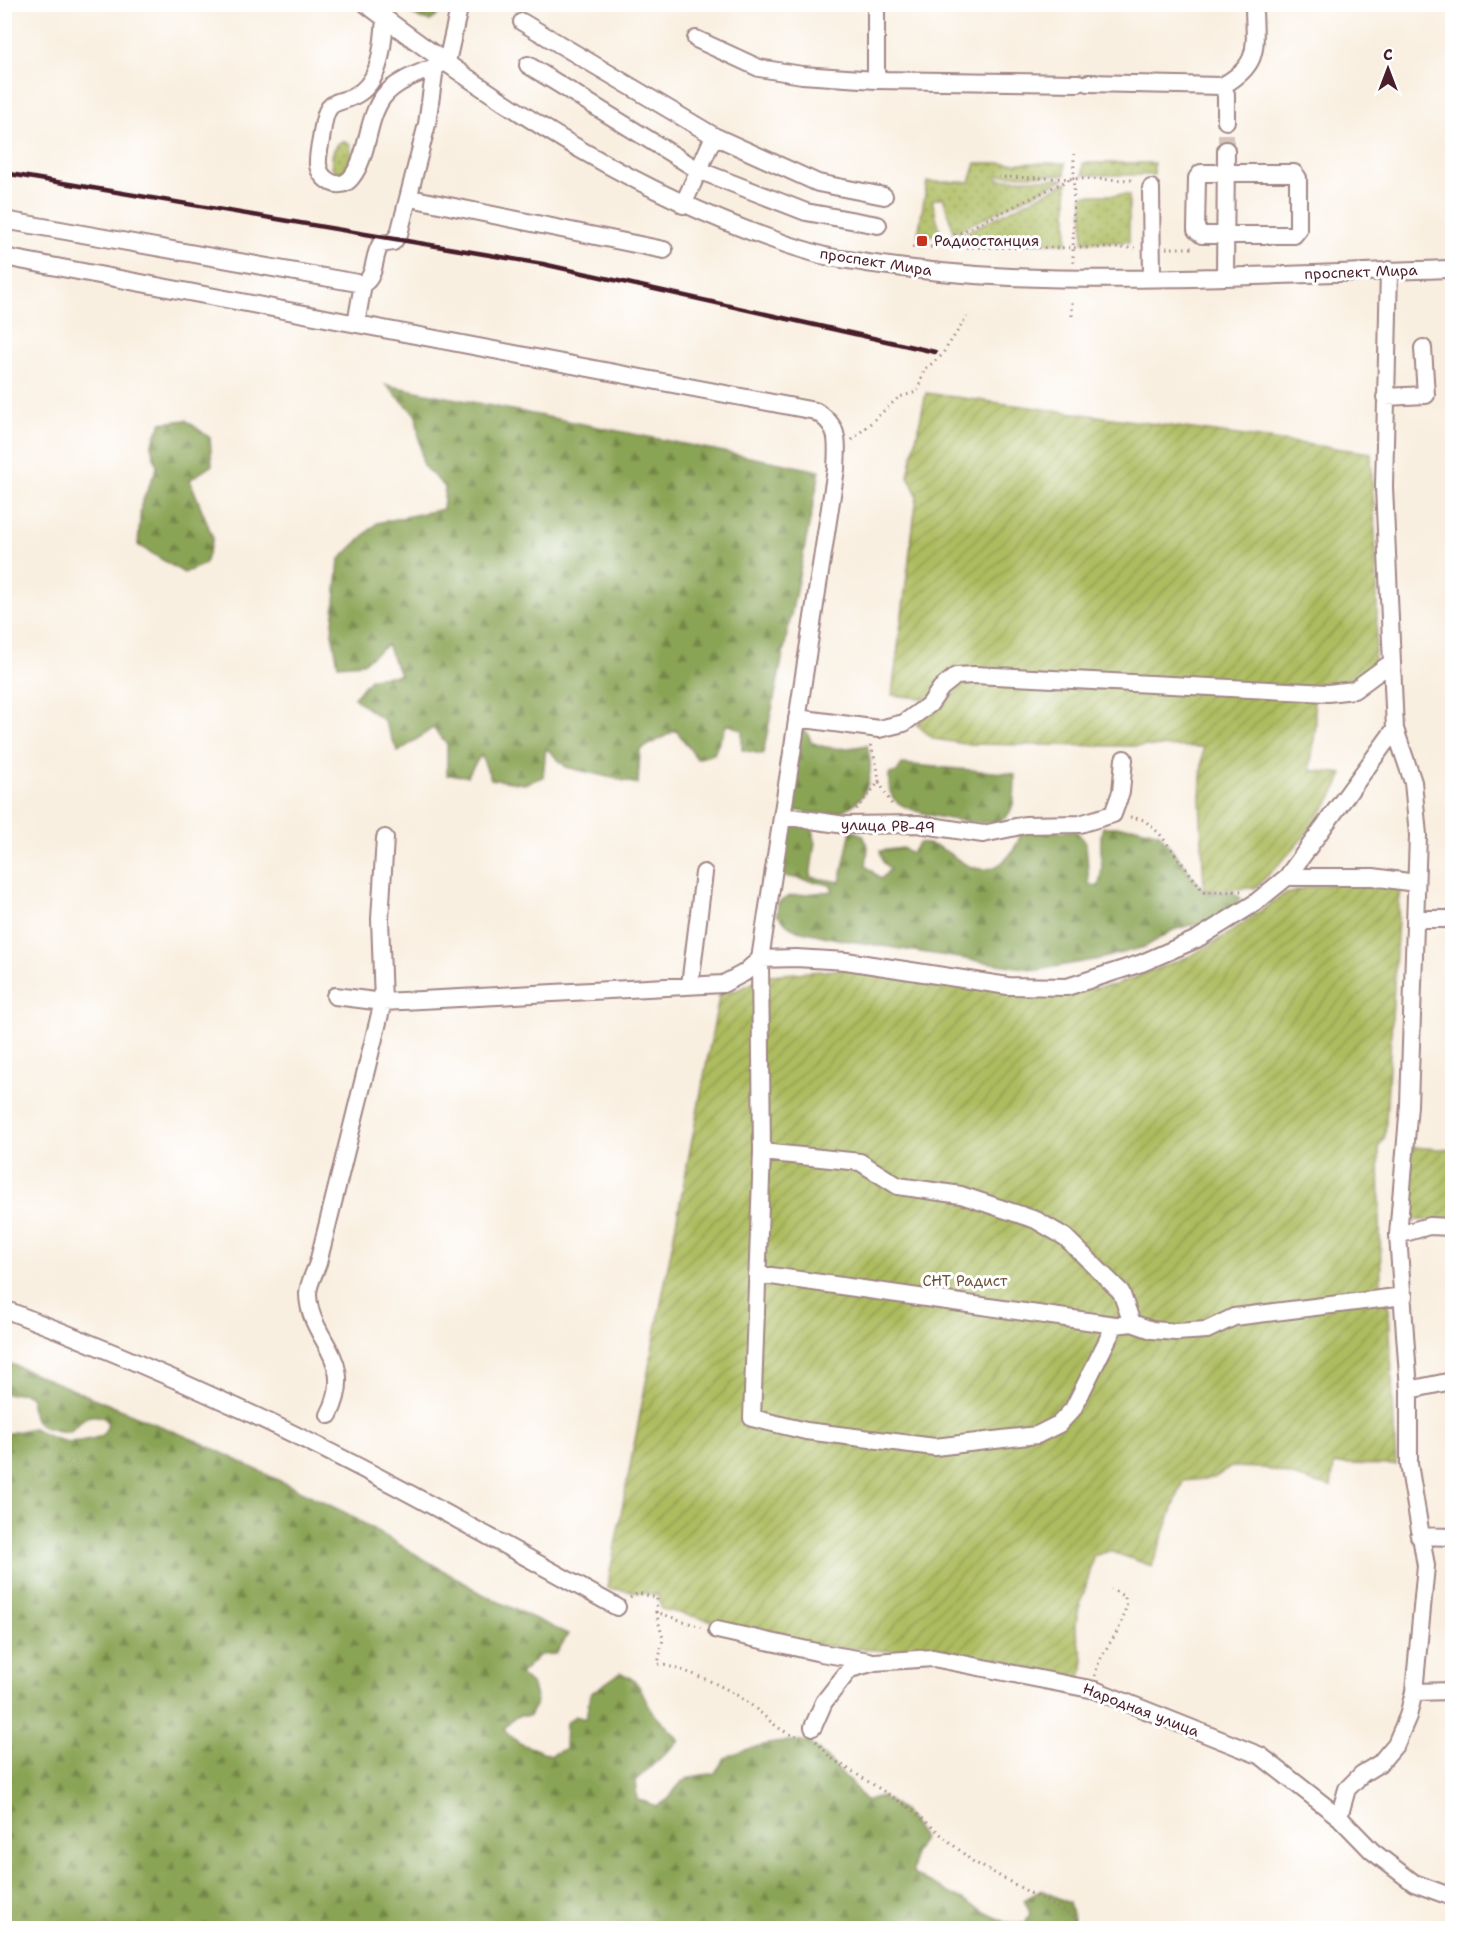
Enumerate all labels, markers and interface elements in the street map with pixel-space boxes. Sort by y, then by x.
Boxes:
north arrow [1358,39,1418,99]
text: С [1383,44,1393,65]
place label: Радиостанция [934,231,1039,251]
marker: Радиостанция [915,234,929,248]
street label: проспект Мира [819,243,934,281]
street label: проспект Мира [1304,260,1419,284]
street label: улица РВ-49 [841,814,935,838]
park label: СНТ Радист [923,1271,1008,1291]
street label: Народная улица [1080,1679,1203,1742]

